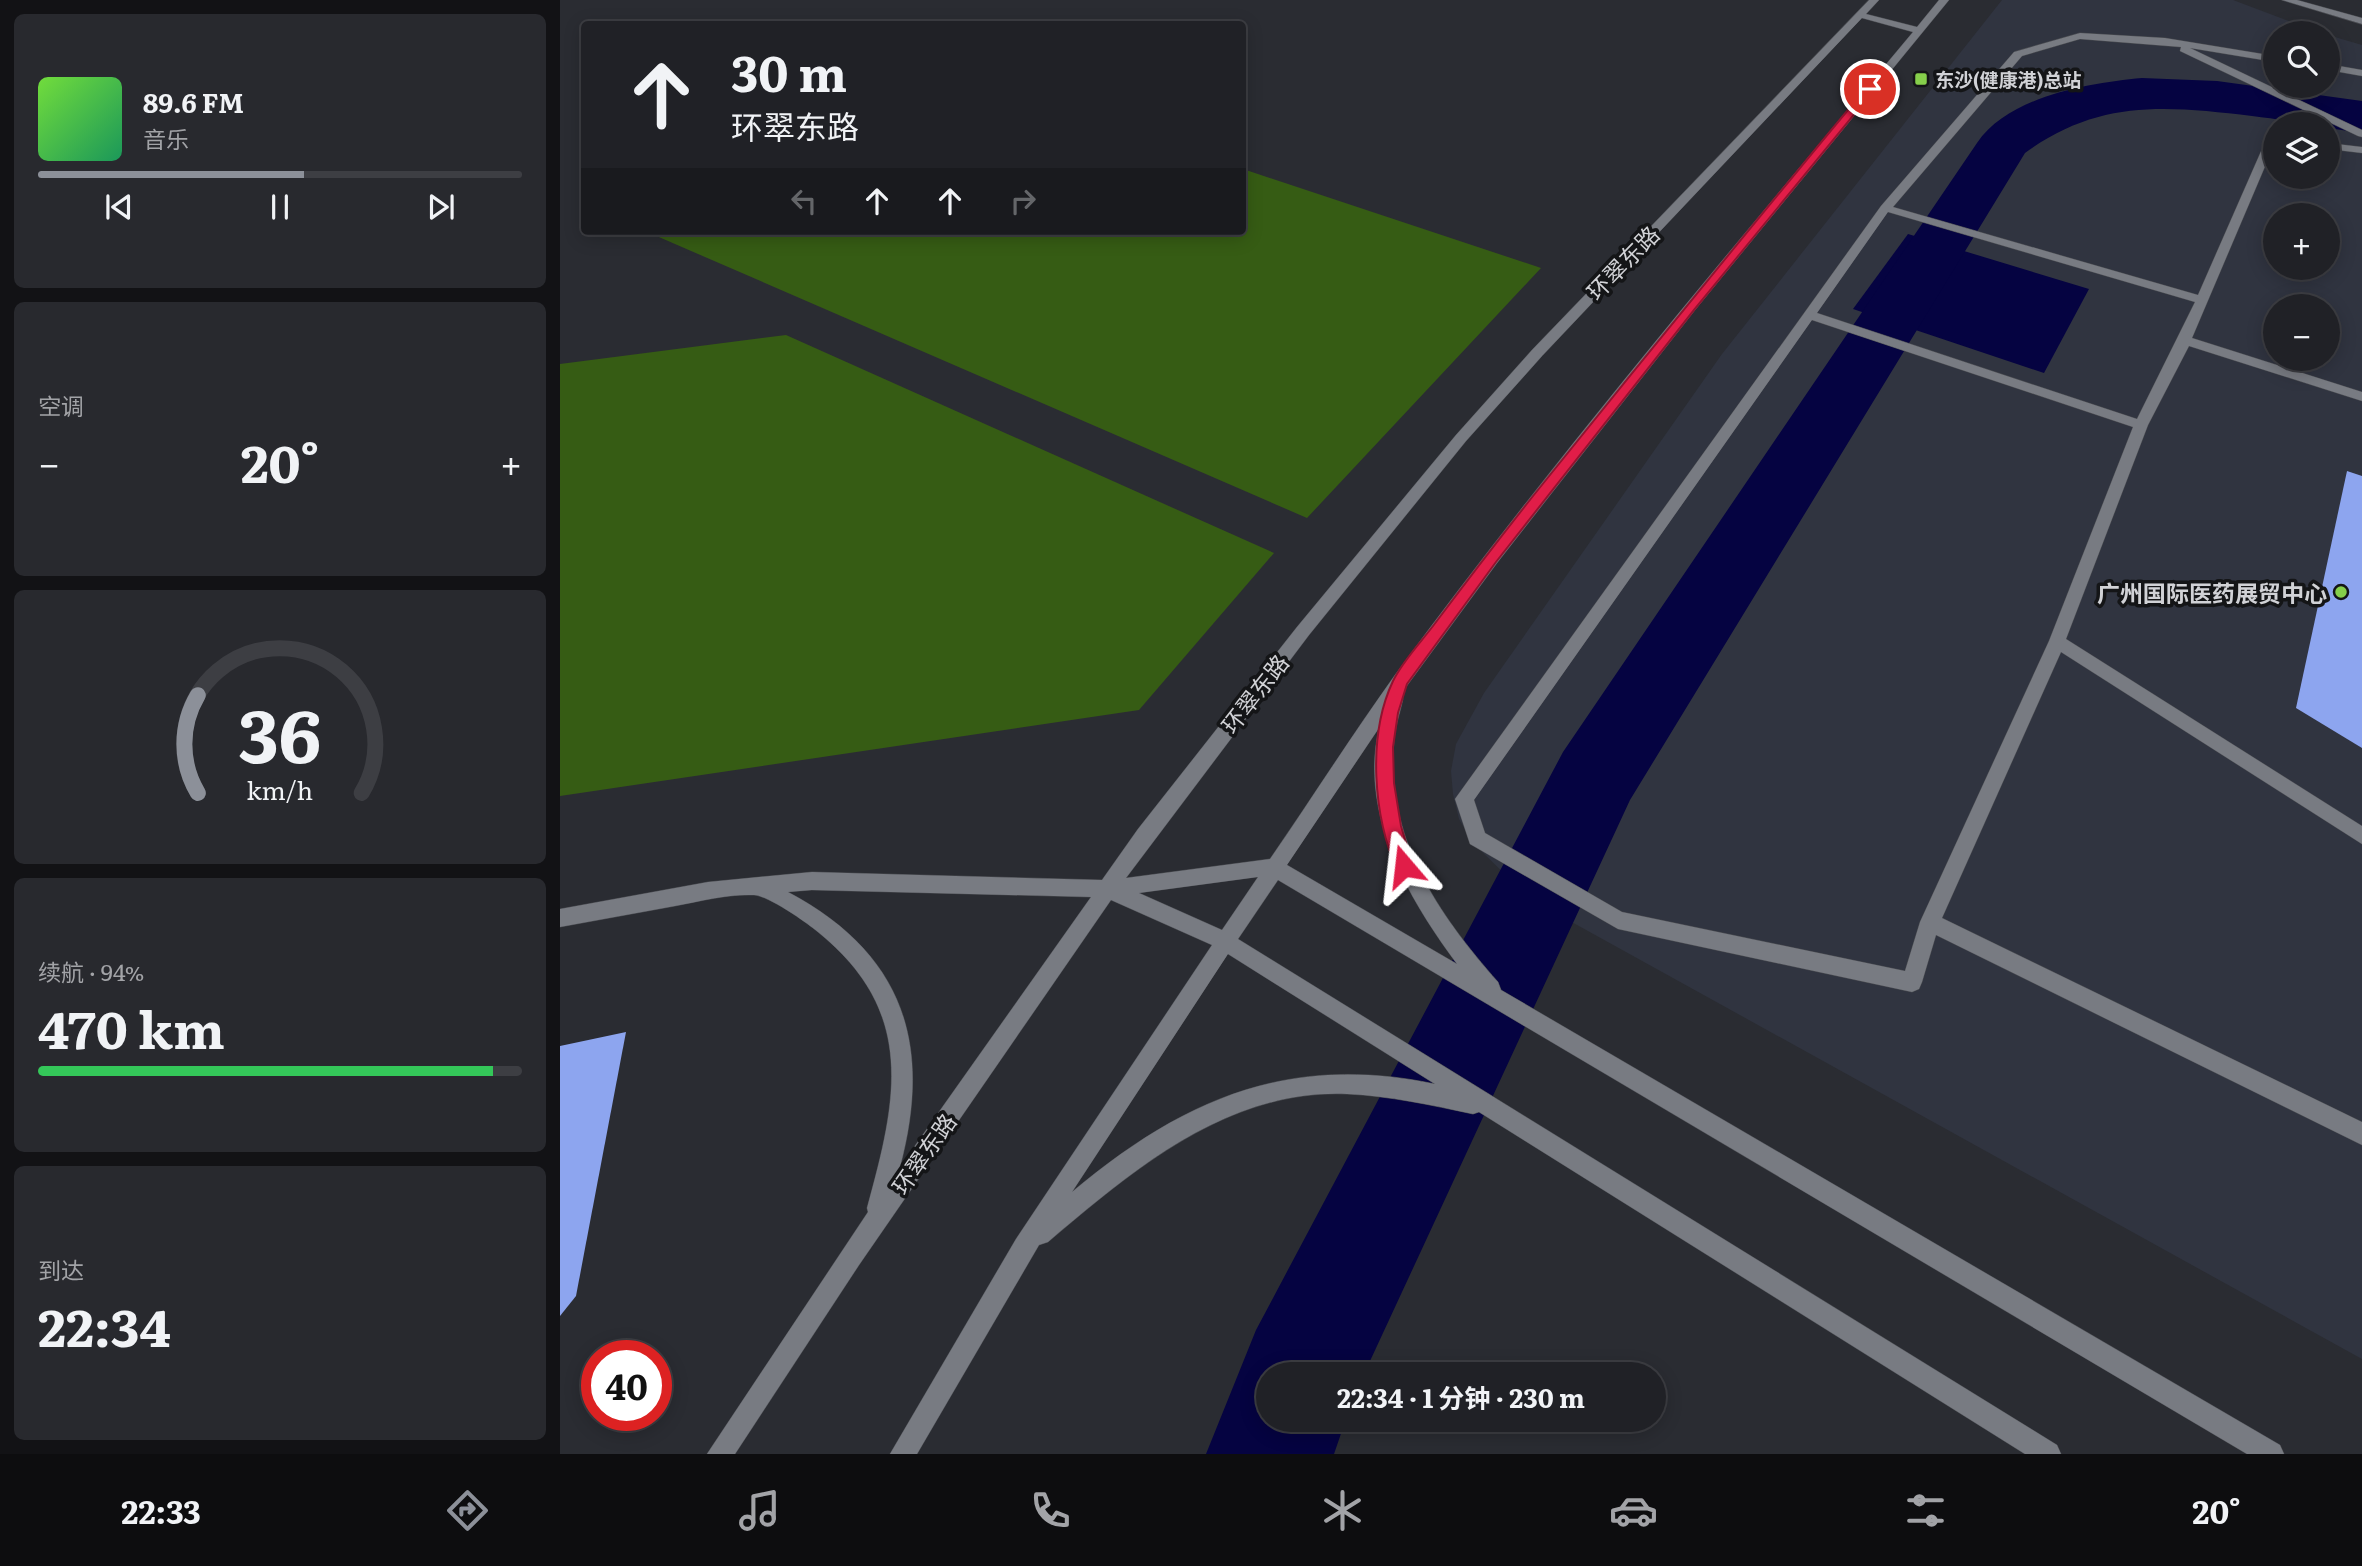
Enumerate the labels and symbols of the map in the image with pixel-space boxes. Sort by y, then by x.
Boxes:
pin [1840,59,1900,119]
place label: 东沙(健康港)总站 [1935,65,2082,93]
marker: 东沙(健康港)总站 [1913,71,1929,87]
street label: 环翠东路 [1578,217,1666,307]
place label: 广州国际医药展贸中心 [2097,575,2327,609]
marker: 广州国际医药展贸中心 [2333,584,2349,600]
street label: 环翠东路 [1212,646,1296,740]
position arrow [1367,829,1441,903]
street label: 环翠东路 [883,1106,963,1200]
speed limit sign: 40 [581,1340,672,1431]

